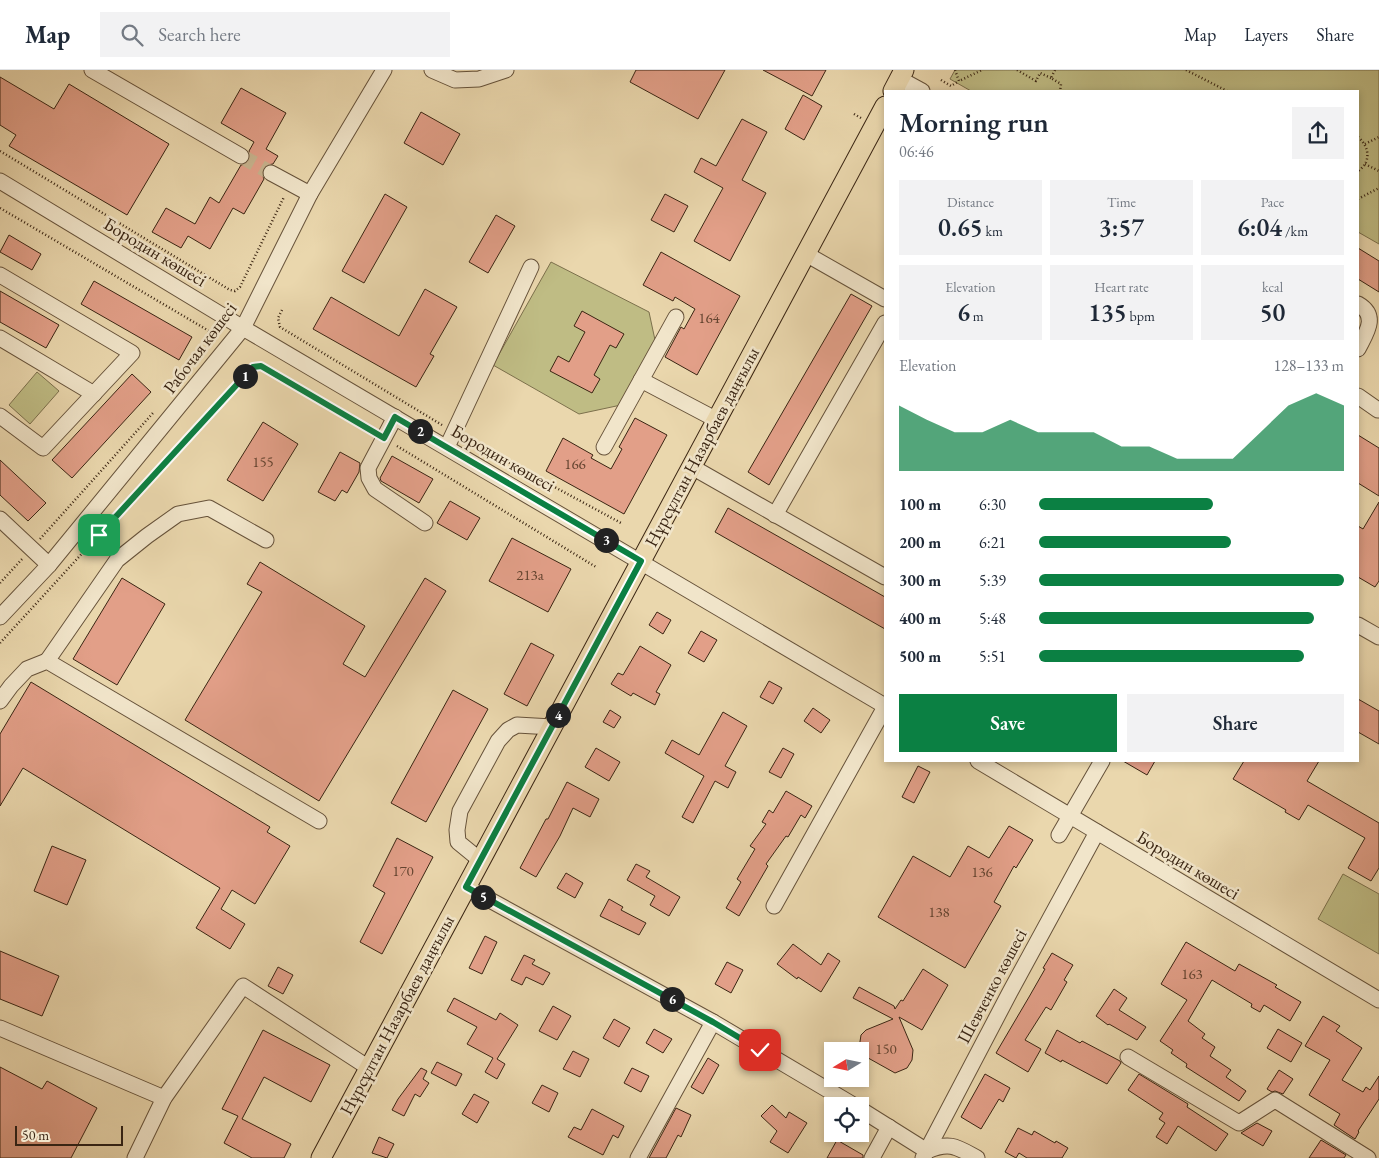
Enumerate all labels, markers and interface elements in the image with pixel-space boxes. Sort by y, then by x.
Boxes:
search box [100,12,450,57]
text: Map [25,19,70,50]
icon: search [118,21,146,49]
text: Search here [158,22,241,47]
text: Map [1184,23,1216,46]
text: Layers [1244,23,1288,46]
text: Share [1316,23,1354,46]
text: Morning run [899,104,1049,140]
button: share [1292,107,1344,159]
text: 06:46 [899,141,934,162]
text: Distance [947,193,994,211]
text: Time [1107,193,1136,211]
text: Pace [1261,193,1284,211]
text: 0.65 [938,211,983,243]
text: 3:57 [1099,211,1144,243]
text: 6:04 [1237,211,1282,243]
street label: Бородин көшесі [100,212,211,292]
text: km [983,222,1003,240]
text: /km [1282,222,1308,240]
text: Elevation [945,278,996,296]
text: Heart rate [1094,278,1149,296]
text: kcal [1262,278,1283,296]
text: 6 [957,296,970,328]
text: 135 [1088,296,1127,328]
text: 50 [1260,296,1285,328]
street label: Рабочая көшесі [158,297,242,398]
text: m [970,307,984,325]
text: bpm [1127,307,1155,325]
house number: 164 [698,308,721,327]
street label: Нұрсұлтан Назарбаев даңғылы [639,343,764,551]
text: Elevation [899,355,957,376]
text: 128–133 m [1273,355,1344,376]
pin: 1 [232,364,258,388]
text: 1 [242,367,249,385]
pin: 2 [408,418,432,444]
street label: Бородин көшесі [447,419,560,497]
text: 2 [417,422,424,440]
house number: 155 [252,452,274,471]
house number: 166 [564,454,586,473]
text: 100 m [899,494,941,515]
text: 6:30 [979,494,1006,515]
pin [78,514,120,556]
icon: arrive [85,521,113,549]
pin: 3 [594,528,618,552]
text: 3 [603,531,610,549]
text: 200 m [899,532,941,553]
text: 6:21 [979,532,1006,553]
house number: 213а [516,565,544,584]
text: 300 m [899,570,941,591]
text: 5:39 [979,570,1006,591]
text: 400 m [899,608,941,629]
text: 5:48 [979,608,1006,629]
text: 500 m [899,646,941,667]
text: 5:51 [979,646,1006,667]
button: Save [899,694,1117,752]
button: Share [1127,694,1344,752]
pin: 4 [546,702,570,728]
text: 4 [555,706,562,724]
street label: Бородин көшесі [1133,825,1244,905]
house number: 170 [392,861,414,880]
house number: 136 [971,862,993,881]
pin: 5 [470,884,496,910]
text: 5 [480,888,487,906]
house number: 138 [928,902,950,921]
street label: Нұрсұлтан Назарбаев даңғылы [334,911,459,1119]
street label: Шевченко көшесі [952,924,1032,1047]
house number: 163 [1181,964,1203,983]
pin: 6 [660,986,684,1012]
text: 6 [669,990,676,1008]
pin [739,1029,781,1071]
icon: check [746,1036,774,1064]
house number: 150 [875,1039,897,1058]
north arrow [824,1042,869,1088]
map controls [824,1042,869,1142]
button: locate [824,1097,869,1142]
scale bar [15,1123,122,1146]
text: 50 m [22,1126,49,1144]

